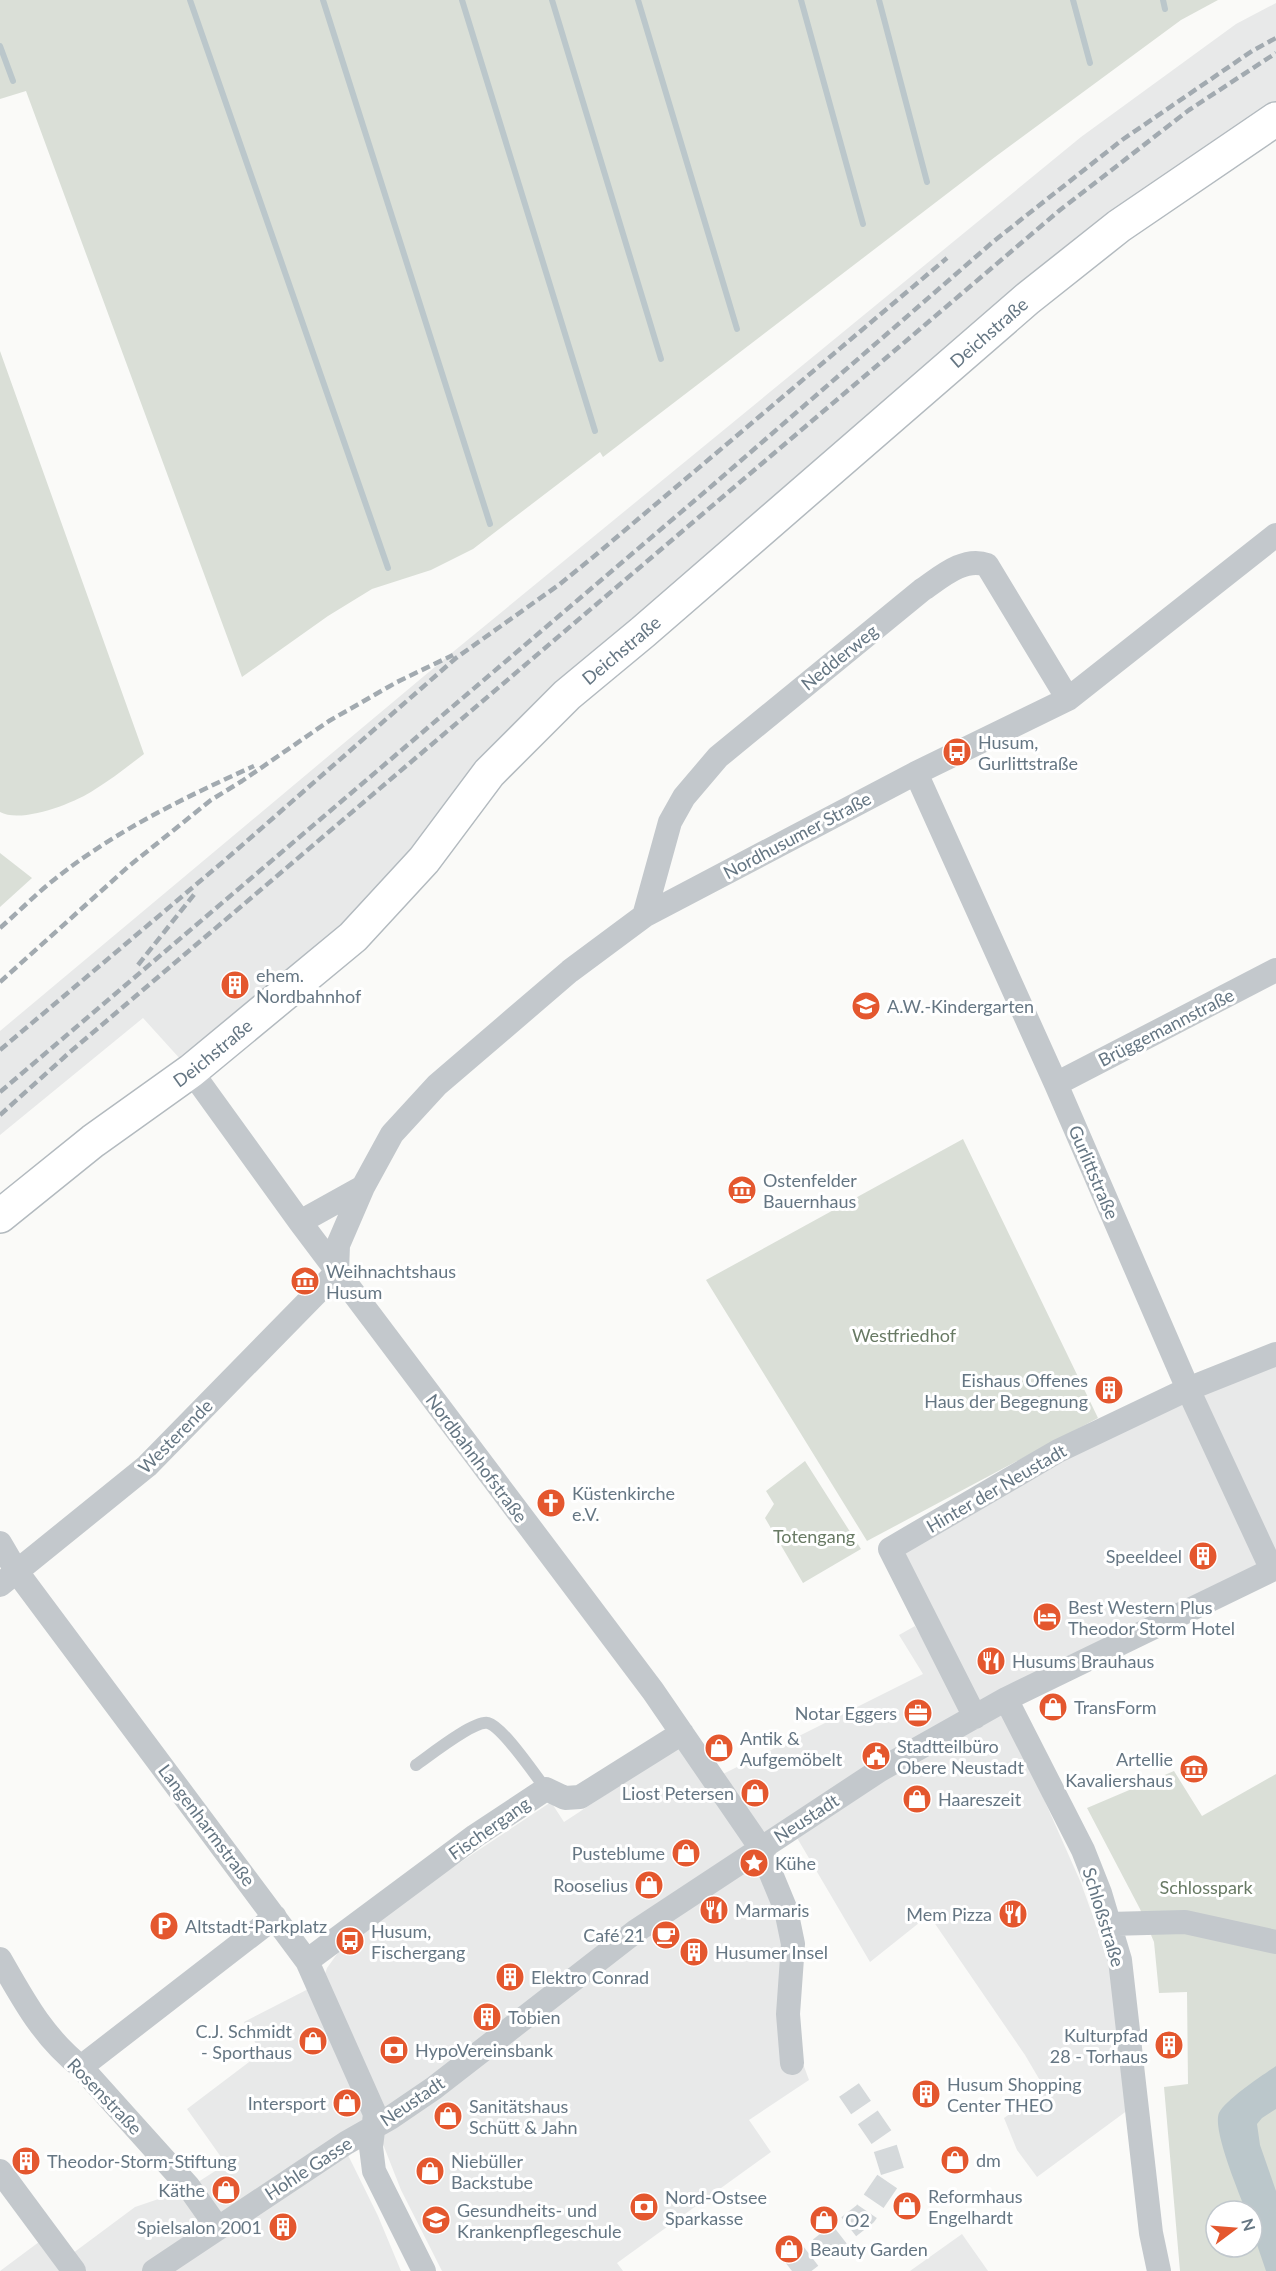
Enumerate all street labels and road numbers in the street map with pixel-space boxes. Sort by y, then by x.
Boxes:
street label: Deichstraße [945,293,1032,372]
street label: Deichstraße [577,611,665,689]
street label: Nedderweg [796,619,882,695]
street label: Nordhusumer Straße [719,787,875,883]
street label: Brüggemannstraße [1094,983,1238,1071]
street label: Deichstraße [169,1014,257,1091]
street label: Gurlittstraße [1064,1122,1124,1222]
street label: Nordbahnhofstraße [422,1389,532,1527]
street label: Westerende [133,1394,217,1478]
street label: Hinter der Neustadt [922,1439,1070,1537]
street label: Langenharmstraße [154,1760,260,1890]
street label: Neustadt [770,1789,843,1847]
street label: Fischergang [444,1792,534,1864]
street label: Schloßstraße [1078,1865,1130,1969]
street label: Rosenstraße [63,2053,147,2139]
street label: Neustadt [376,2071,449,2130]
street label: Hohle Gasse [260,2132,356,2204]

